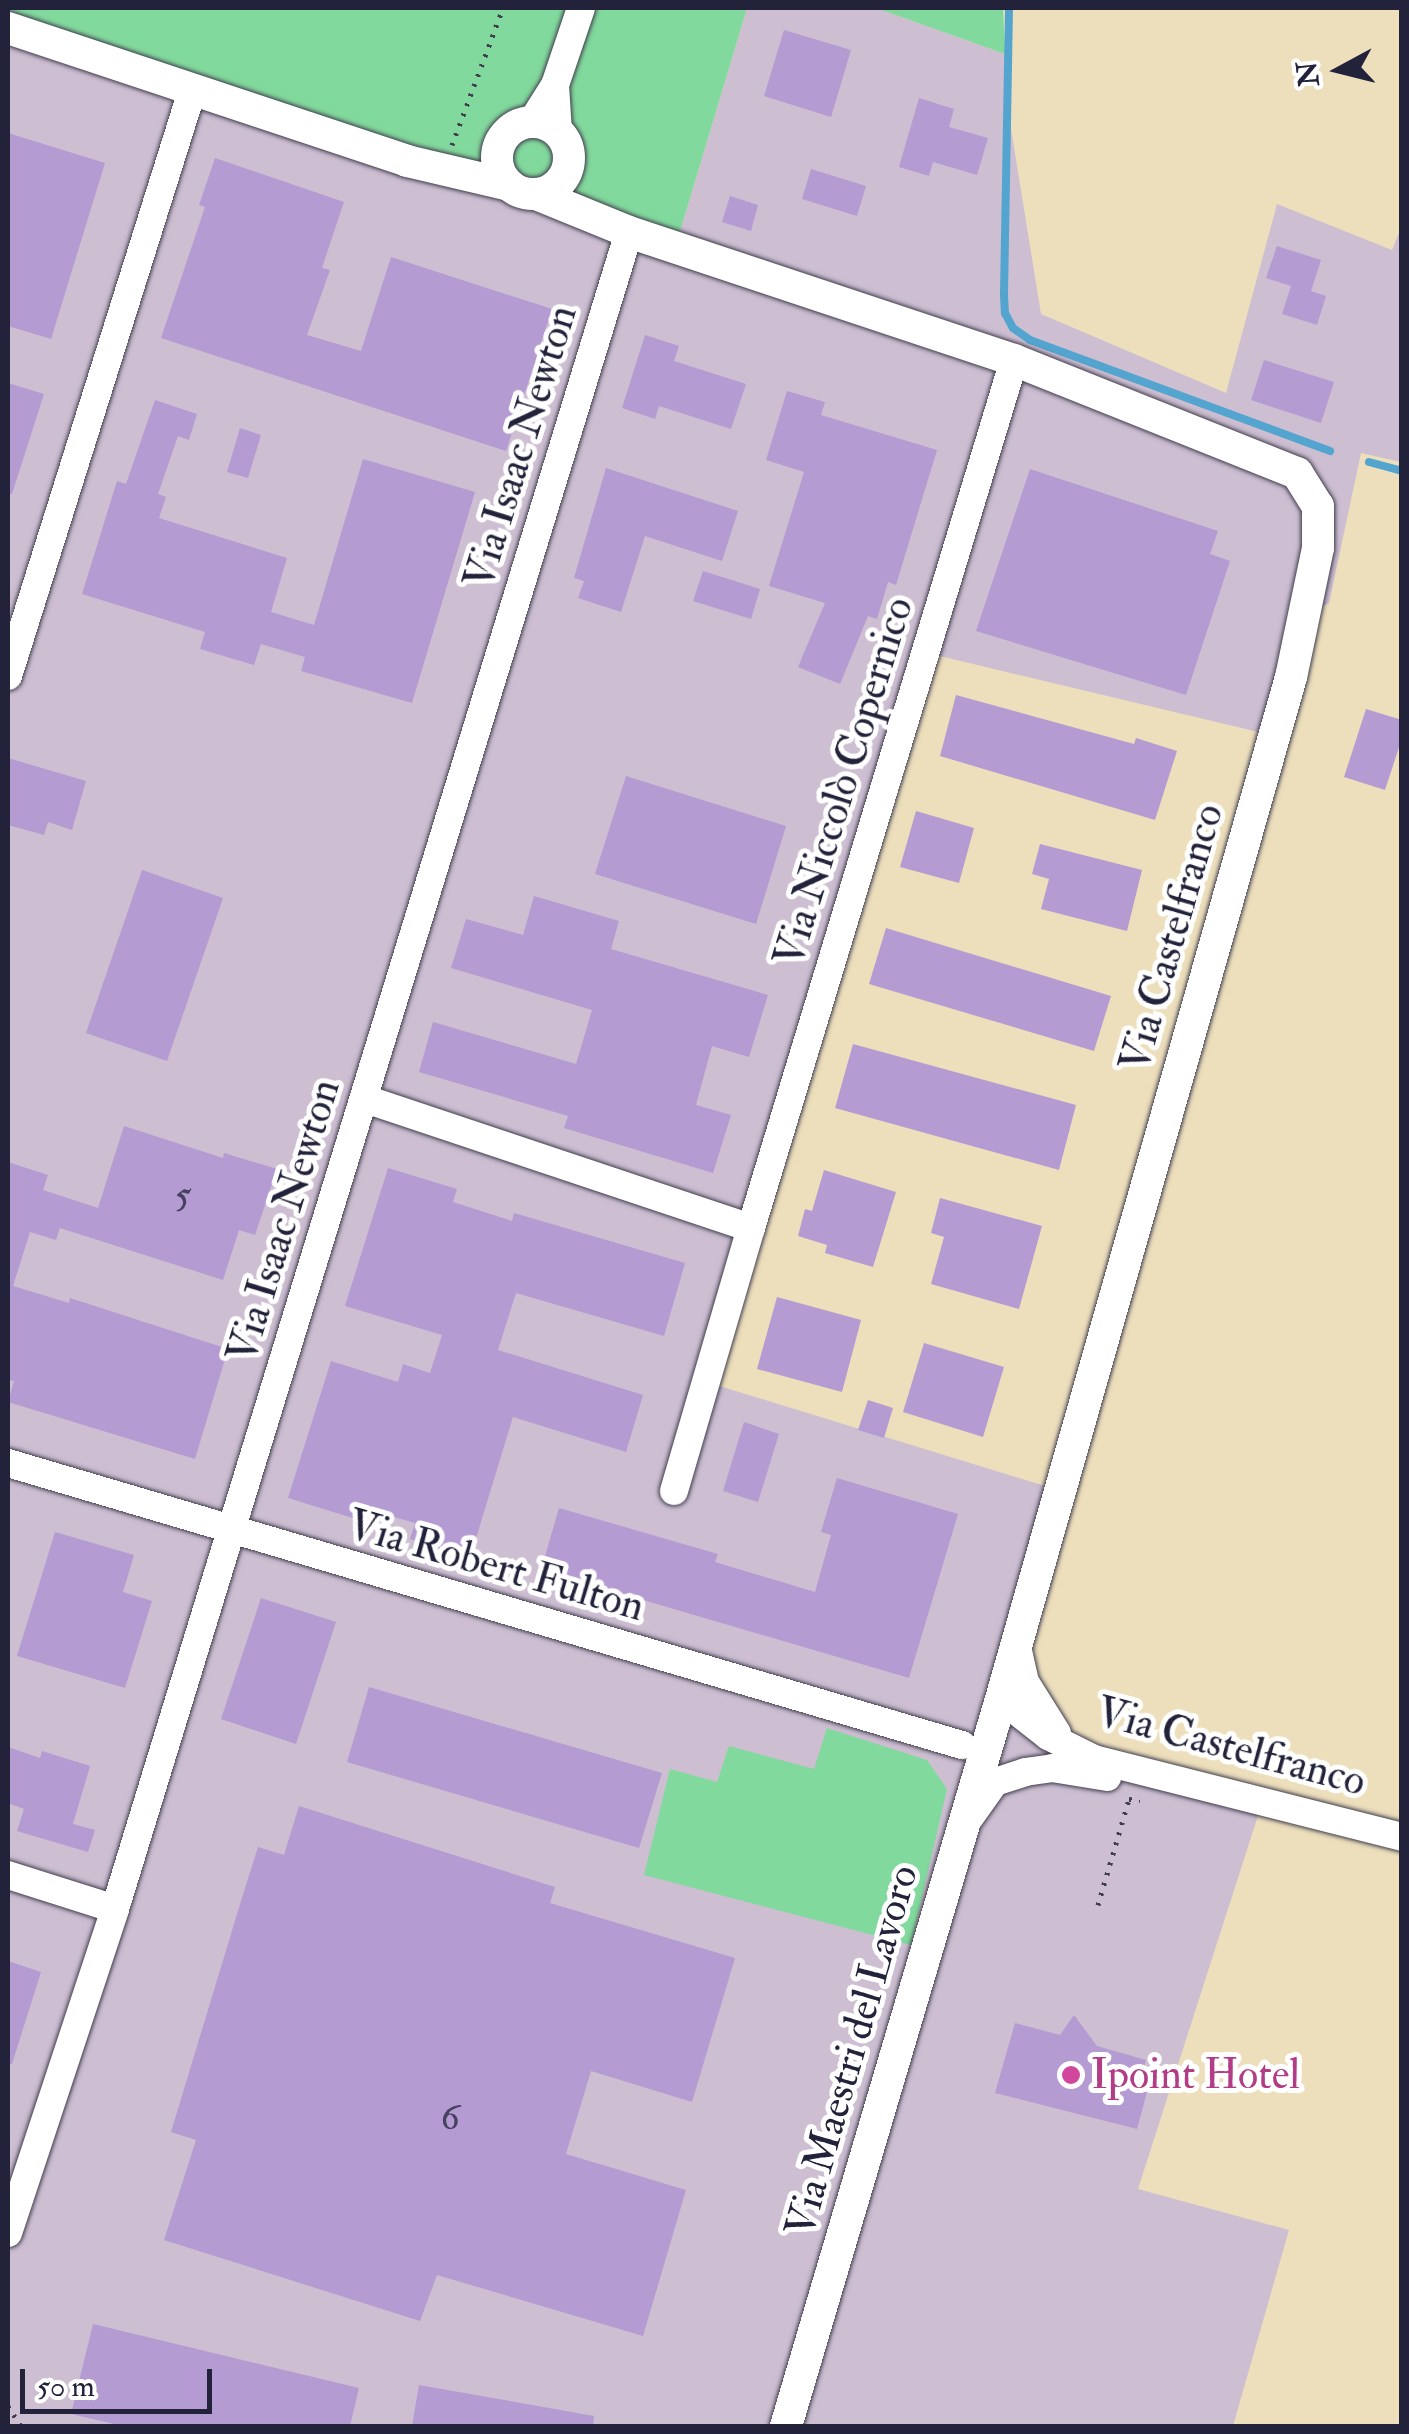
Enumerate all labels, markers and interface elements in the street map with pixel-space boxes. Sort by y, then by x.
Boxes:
north arrow [1289,20,1389,120]
text: N [1290,59,1328,88]
street label: Via Isaac Newton [454,299,588,595]
street label: Via Niccolò Copernico [764,591,924,973]
street label: Via Castelfranco [1110,798,1234,1078]
street label: Via Isaac Newton [217,1073,351,1369]
house number: 5 [175,1173,191,1219]
street label: Via Robert Fulton [342,1500,650,1632]
street label: Via Castelfranco [1091,1687,1371,1807]
street label: Via Maestri del Lavoro [775,1859,929,2243]
place label: Ipoint Hotel [1091,2050,1300,2100]
marker: Ipoint Hotel [1060,2064,1082,2086]
house number: 6 [440,2095,460,2141]
scale bar [25,2349,218,2411]
text: 50 m [37,2368,95,2405]

